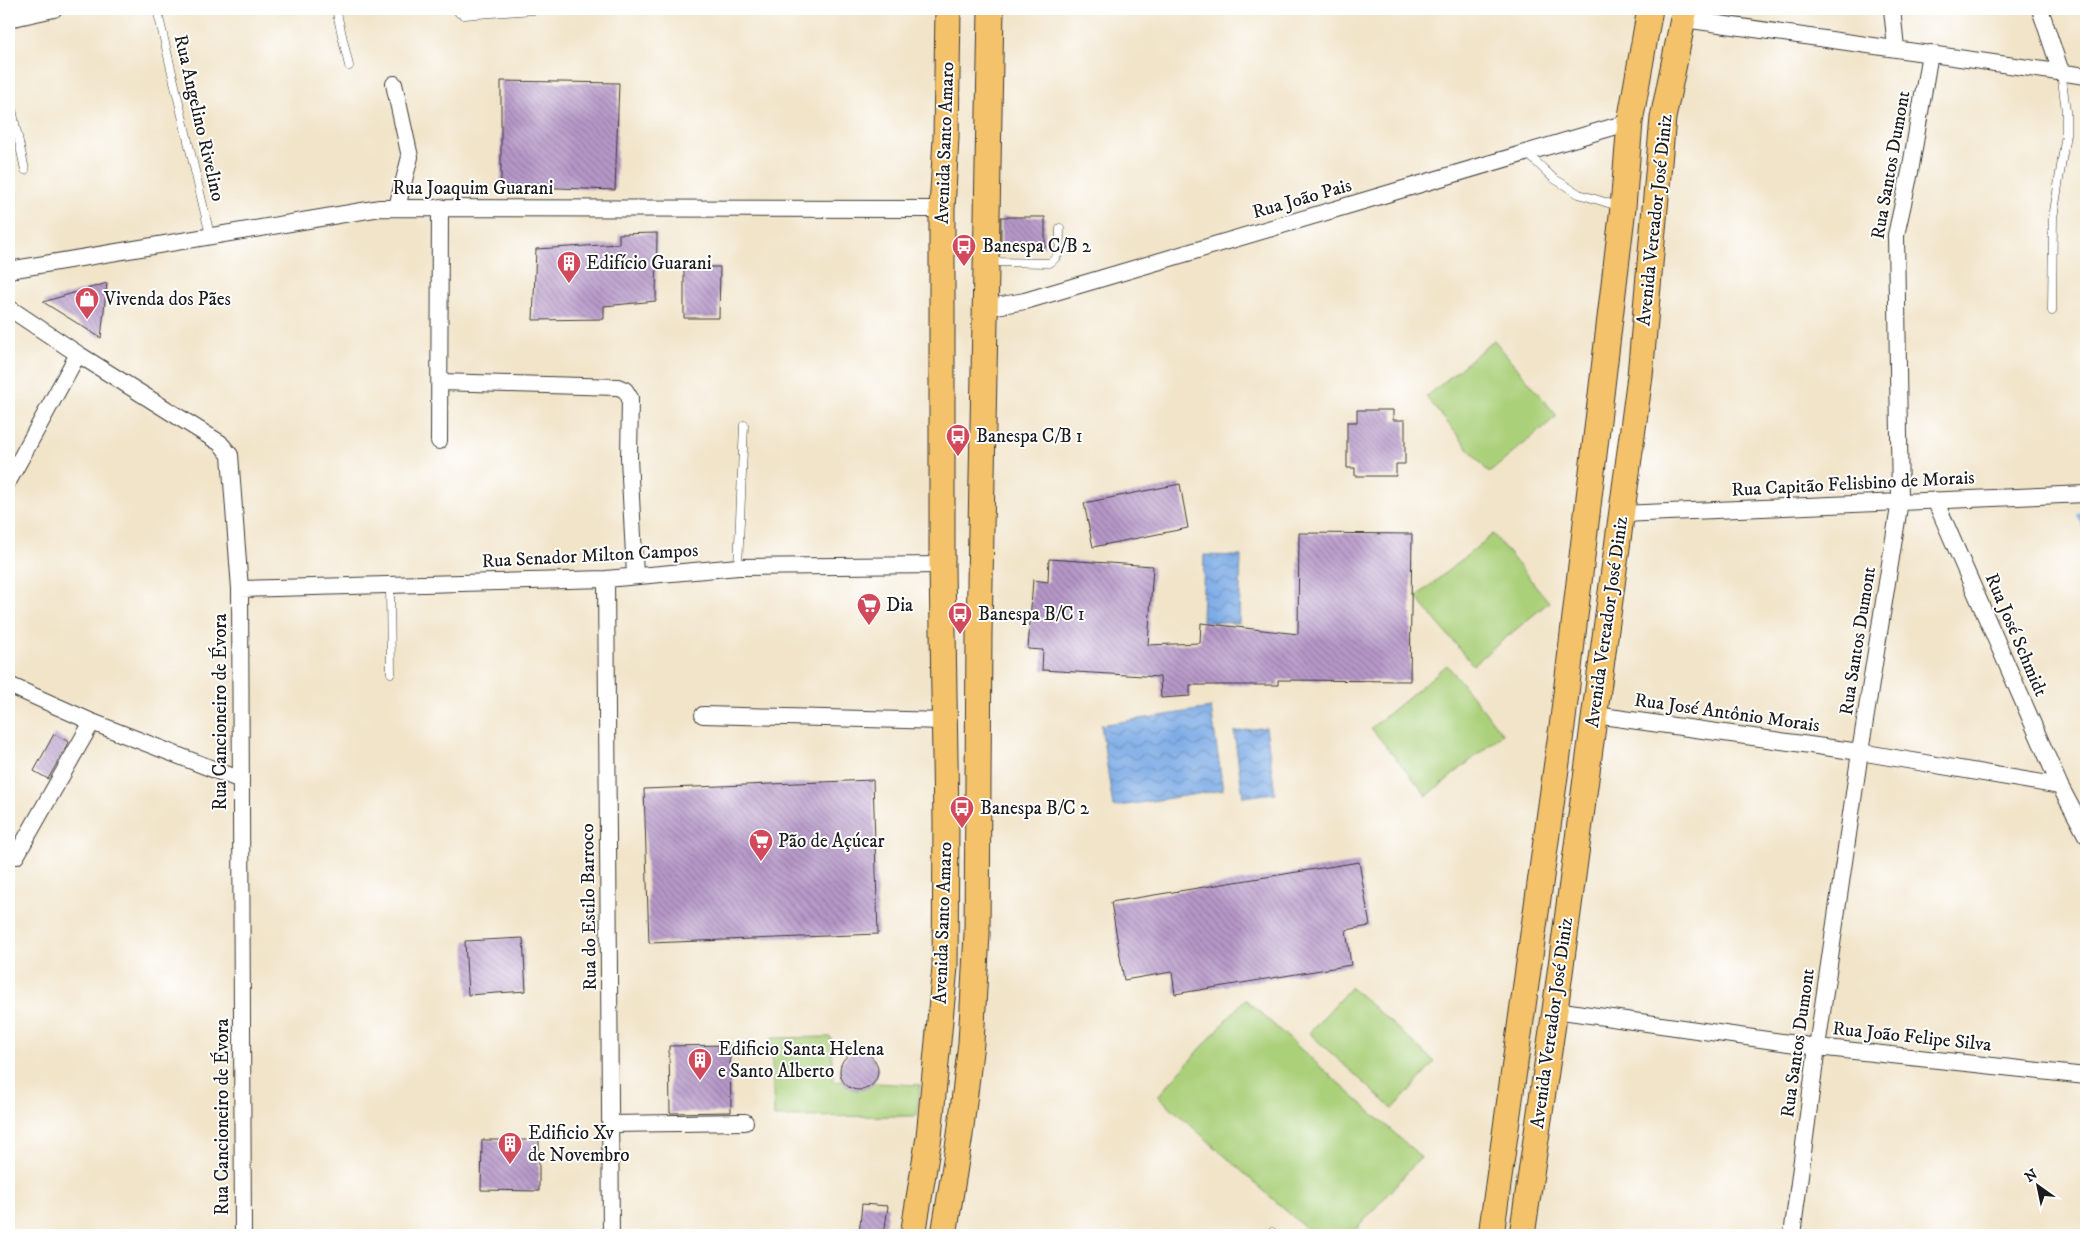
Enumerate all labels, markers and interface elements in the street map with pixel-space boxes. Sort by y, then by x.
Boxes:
street label: Rua Angelino Rivelino [169,32,229,204]
street label: Avenida Santo Amaro [931,61,959,225]
street label: Rua Santos Dumont [1867,89,1915,241]
street label: Avenida Vereador José Diniz [1632,113,1678,327]
street label: Rua João Pais [1250,174,1354,224]
street label: Rua Joaquim Guarani [393,177,553,201]
bus stop icon: Banespa C/B 2 [951,233,977,267]
place label: Banespa C/B 2 [982,235,1092,258]
building icon: Edifício Guarani [556,250,582,284]
place label: Edifício Guarani [586,252,712,275]
shop icon: Vivenda dos Pães [74,286,100,320]
place label: Vivenda dos Pães [103,288,231,311]
bus stop icon: Banespa C/B 1 [945,423,971,457]
place label: Banespa C/B 1 [976,425,1083,448]
street label: Rua Capitão Felisbino de Morais [1731,466,1975,502]
street label: Avenida Vereador José Diniz [1581,515,1633,729]
street label: Rua Senador Milton Campos [481,539,699,573]
street label: Rua Santos Dumont [1835,565,1881,717]
street label: Rua José Schmidt [1980,570,2052,700]
supermarket icon: Dia [856,592,882,626]
place label: Dia [886,594,913,617]
bus stop icon: Banespa B/C 1 [947,601,973,635]
place label: Banespa B/C 1 [978,603,1085,626]
street label: Rua Cancioneiro de Évora [208,614,232,810]
street label: Rua José Antônio Morais [1633,689,1821,737]
bus stop icon: Banespa B/C 2 [949,795,975,829]
place label: Banespa B/C 2 [980,797,1090,820]
street label: Rua do Estilo Barroco [576,823,602,991]
supermarket icon: Pão de Açúcar [748,828,774,862]
place label: Pão de Açúcar [778,830,885,853]
street label: Avenida Santo Amaro [929,841,957,1005]
street label: Avenida Vereador José Diniz [1526,916,1578,1130]
street label: Rua Santos Dumont [1776,967,1820,1119]
street label: Rua João Felipe Silva [1831,1017,1993,1057]
street label: Rua Cancioneiro de Évora [210,1019,234,1215]
place label: Edificio Santa Helena e Santo Alberto [718,1038,884,1083]
building icon: Edificio Santa Helena e Santo Alberto [687,1047,713,1081]
place label: Edificio Xv de Novembro [528,1122,629,1167]
building icon: Edificio Xv de Novembro [497,1131,523,1165]
north arrow [2012,1162,2062,1212]
text: N [2022,1165,2042,1187]

